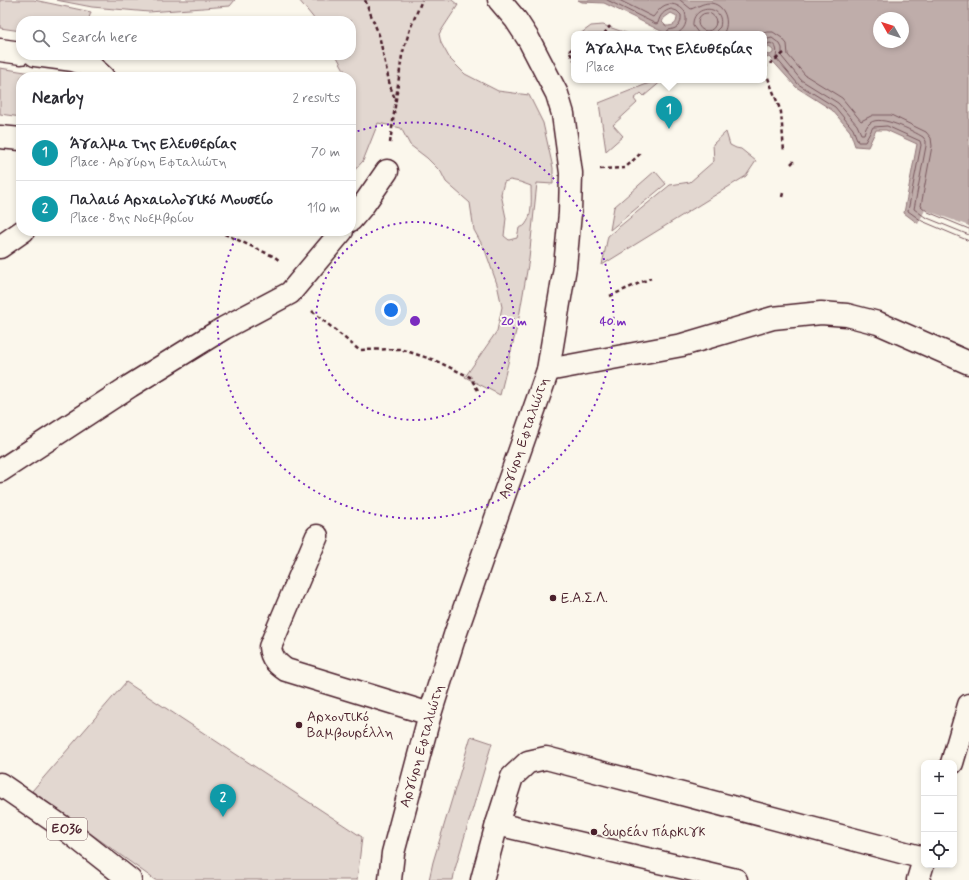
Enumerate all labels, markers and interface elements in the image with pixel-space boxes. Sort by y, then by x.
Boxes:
north arrow [873,12,909,48]
search box [16,16,356,60]
icon: search [30,27,52,49]
text: Search here [62,28,138,48]
popup [571,31,767,83]
text: Άγαλμα της Ελευθερίας [586,39,752,59]
text: Place [586,59,614,76]
text: Nearby [32,87,84,109]
text: 2 results [293,90,340,107]
pin: 1 [656,96,682,129]
text: Άγαλμα της Ελευθερίας [70,134,237,154]
text: 1 [42,144,48,161]
text: 70 m [311,144,340,161]
text: Place · Αργύρη Εφταλιώτη [70,154,227,171]
text: Παλαιό Αρχαιολογικό Μουσείο [70,190,273,210]
text: 2 [42,200,48,217]
text: 110 m [307,200,340,217]
text: Place · 8ης Νοεμβρίου [70,210,194,227]
your location [381,300,401,320]
centre of rings [408,314,422,328]
text: 20 m [501,314,527,330]
text: 40 m [600,314,627,330]
street label: Αργύρη Εφταλιώτη [495,375,553,501]
place label: Ε.Α.Σ.Λ. [561,589,608,607]
marker: Ε.Α.Σ.Λ. [548,593,558,603]
street label: Αργύρη Εφταλιώτη [396,682,448,810]
place label: Αρχοντικό Βαμβουρέλλη [307,708,393,742]
marker: Αρχοντικό Βαμβουρέλλη [294,720,304,730]
map controls [921,760,957,868]
button: + [921,760,957,796]
pin: 2 [210,784,236,817]
button: − [921,796,957,832]
road number: ΕΟ36 [47,818,87,840]
place label: δωρεάν πάρκιγκ [602,823,706,841]
marker: δωρεάν πάρκιγκ [589,827,599,837]
button: locate [921,832,957,868]

